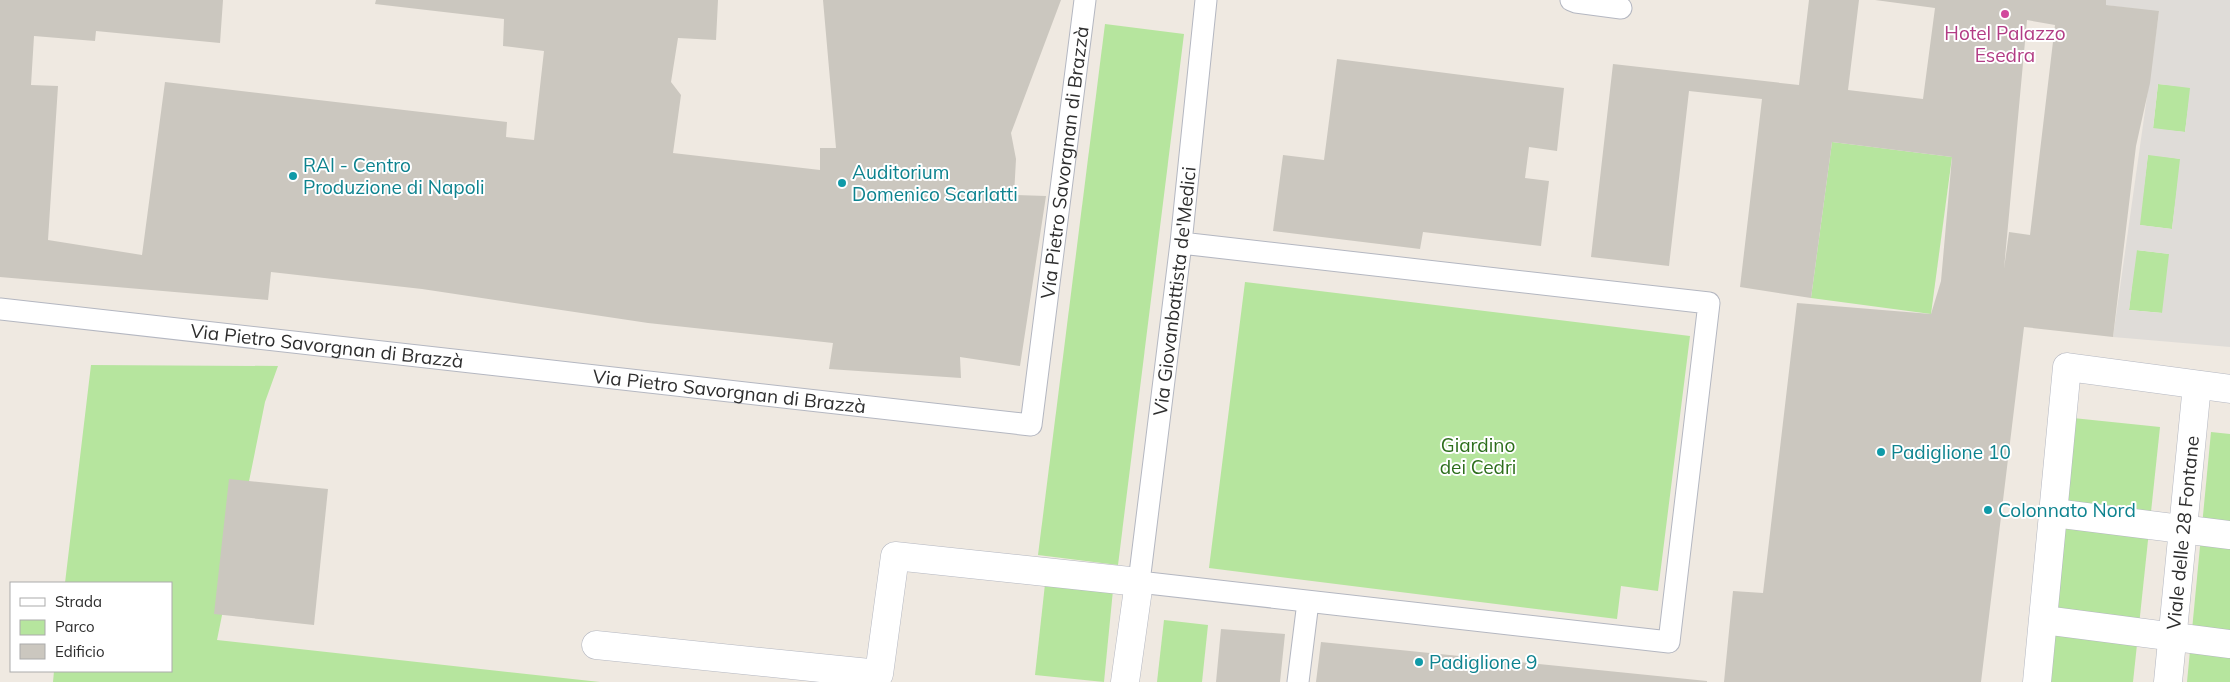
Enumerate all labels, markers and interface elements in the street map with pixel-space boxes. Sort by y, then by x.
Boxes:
marker: Hotel Palazzo Esedra [1999,8,2011,20]
place label: Hotel Palazzo Esedra [1944,21,2066,67]
street label: Via Pietro Savorgnan di Brazzà [1035,25,1094,300]
place label: RAI - Centro Produzione di Napoli [303,153,485,199]
place label: Auditorium Domenico Scarlatti [852,160,1018,206]
street label: Via Giovanbattista de'Medici [1148,165,1201,417]
marker: RAI - Centro Produzione di Napoli [287,170,299,182]
marker: Auditorium Domenico Scarlatti [836,177,848,189]
street label: Via Pietro Savorgnan di Brazzà [189,318,465,373]
street label: Via Pietro Savorgnan di Brazzà [592,364,867,418]
park label: Giardino dei Cedri [1440,433,1516,479]
street label: Viale delle 28 Fontane [2161,435,2204,631]
place label: Padiglione 10 [1891,440,2011,464]
marker: Padiglione 10 [1875,446,1887,458]
place label: Colonnato Nord [1998,498,2136,522]
marker: Colonnato Nord [1982,504,1994,516]
legend [10,582,172,672]
text: Strada [55,592,102,611]
text: Parco [55,617,95,636]
text: Edificio [55,642,105,661]
place label: Padiglione 9 [1429,650,1537,674]
marker: Padiglione 9 [1413,656,1425,668]

